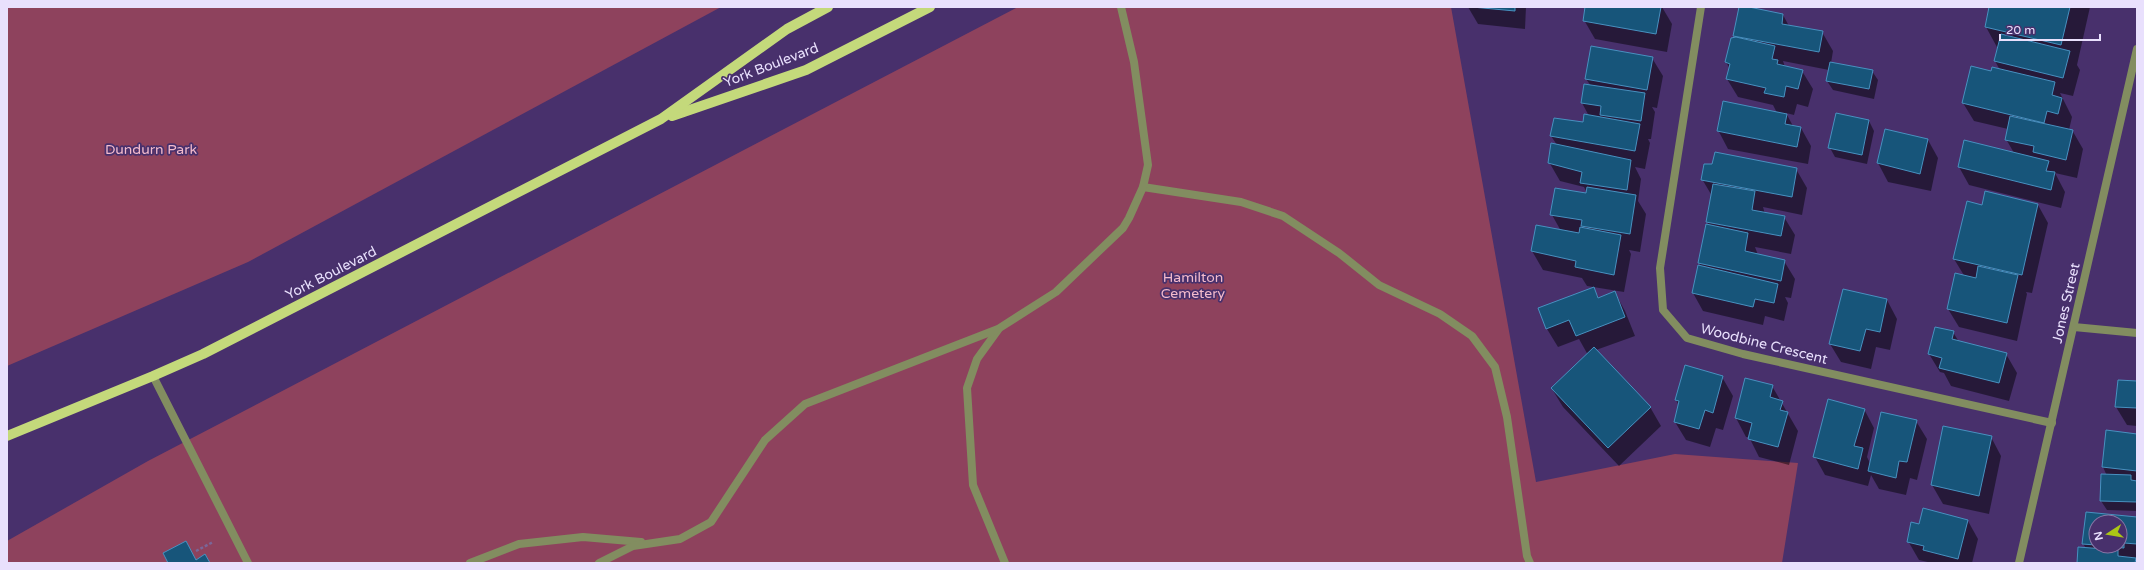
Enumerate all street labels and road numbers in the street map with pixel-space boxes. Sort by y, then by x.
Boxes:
street label: York Boulevard [721,39,821,91]
street label: York Boulevard [282,243,380,303]
street label: Jones Street [2049,261,2084,345]
street label: Woodbine Crescent [1699,320,1830,368]

